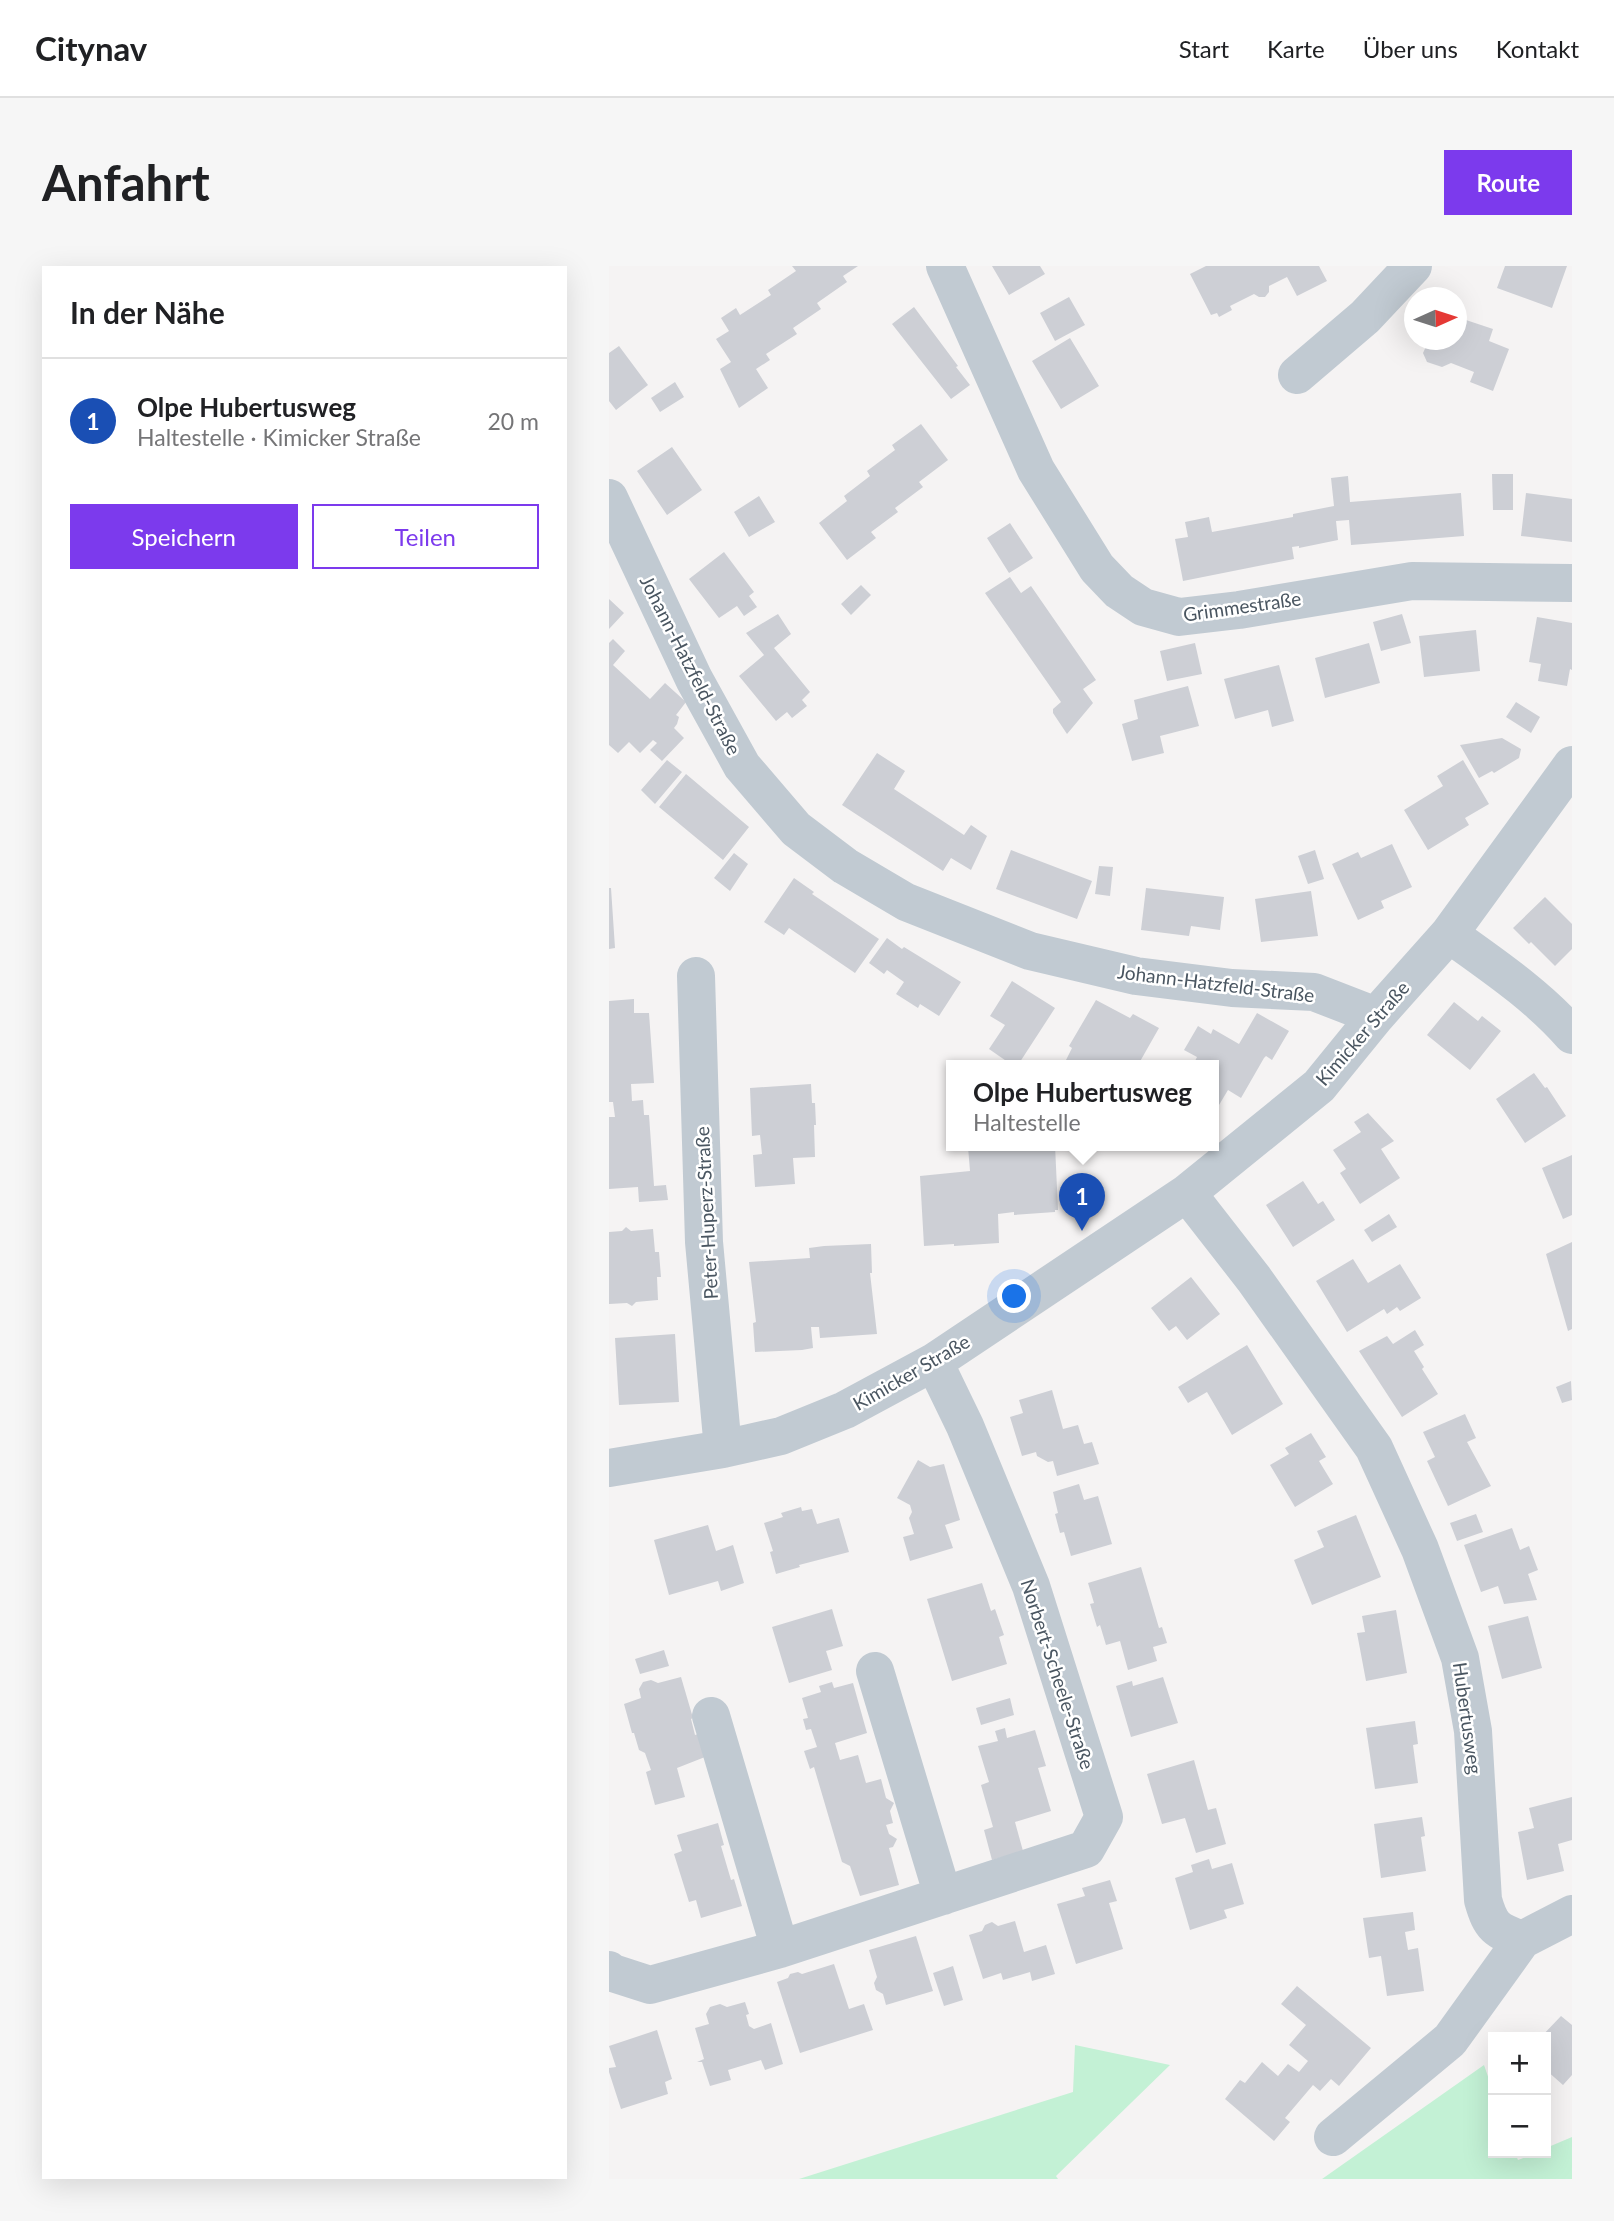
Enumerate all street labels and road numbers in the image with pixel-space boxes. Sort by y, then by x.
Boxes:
street label: Johann-Hatzfeld-Straße [636,571,746,759]
street label: Grimmestraße [1182,586,1302,626]
street label: Johann-Hatzfeld-Straße [1116,960,1316,1006]
street label: Kimicker Straße [1310,976,1414,1090]
street label: Peter-Huperz-Straße [690,1126,722,1300]
street label: Kimicker Straße [849,1329,973,1415]
street label: Norbert-Scheele-Straße [1016,1576,1100,1772]
street label: Hubertusweg [1449,1661,1487,1776]

